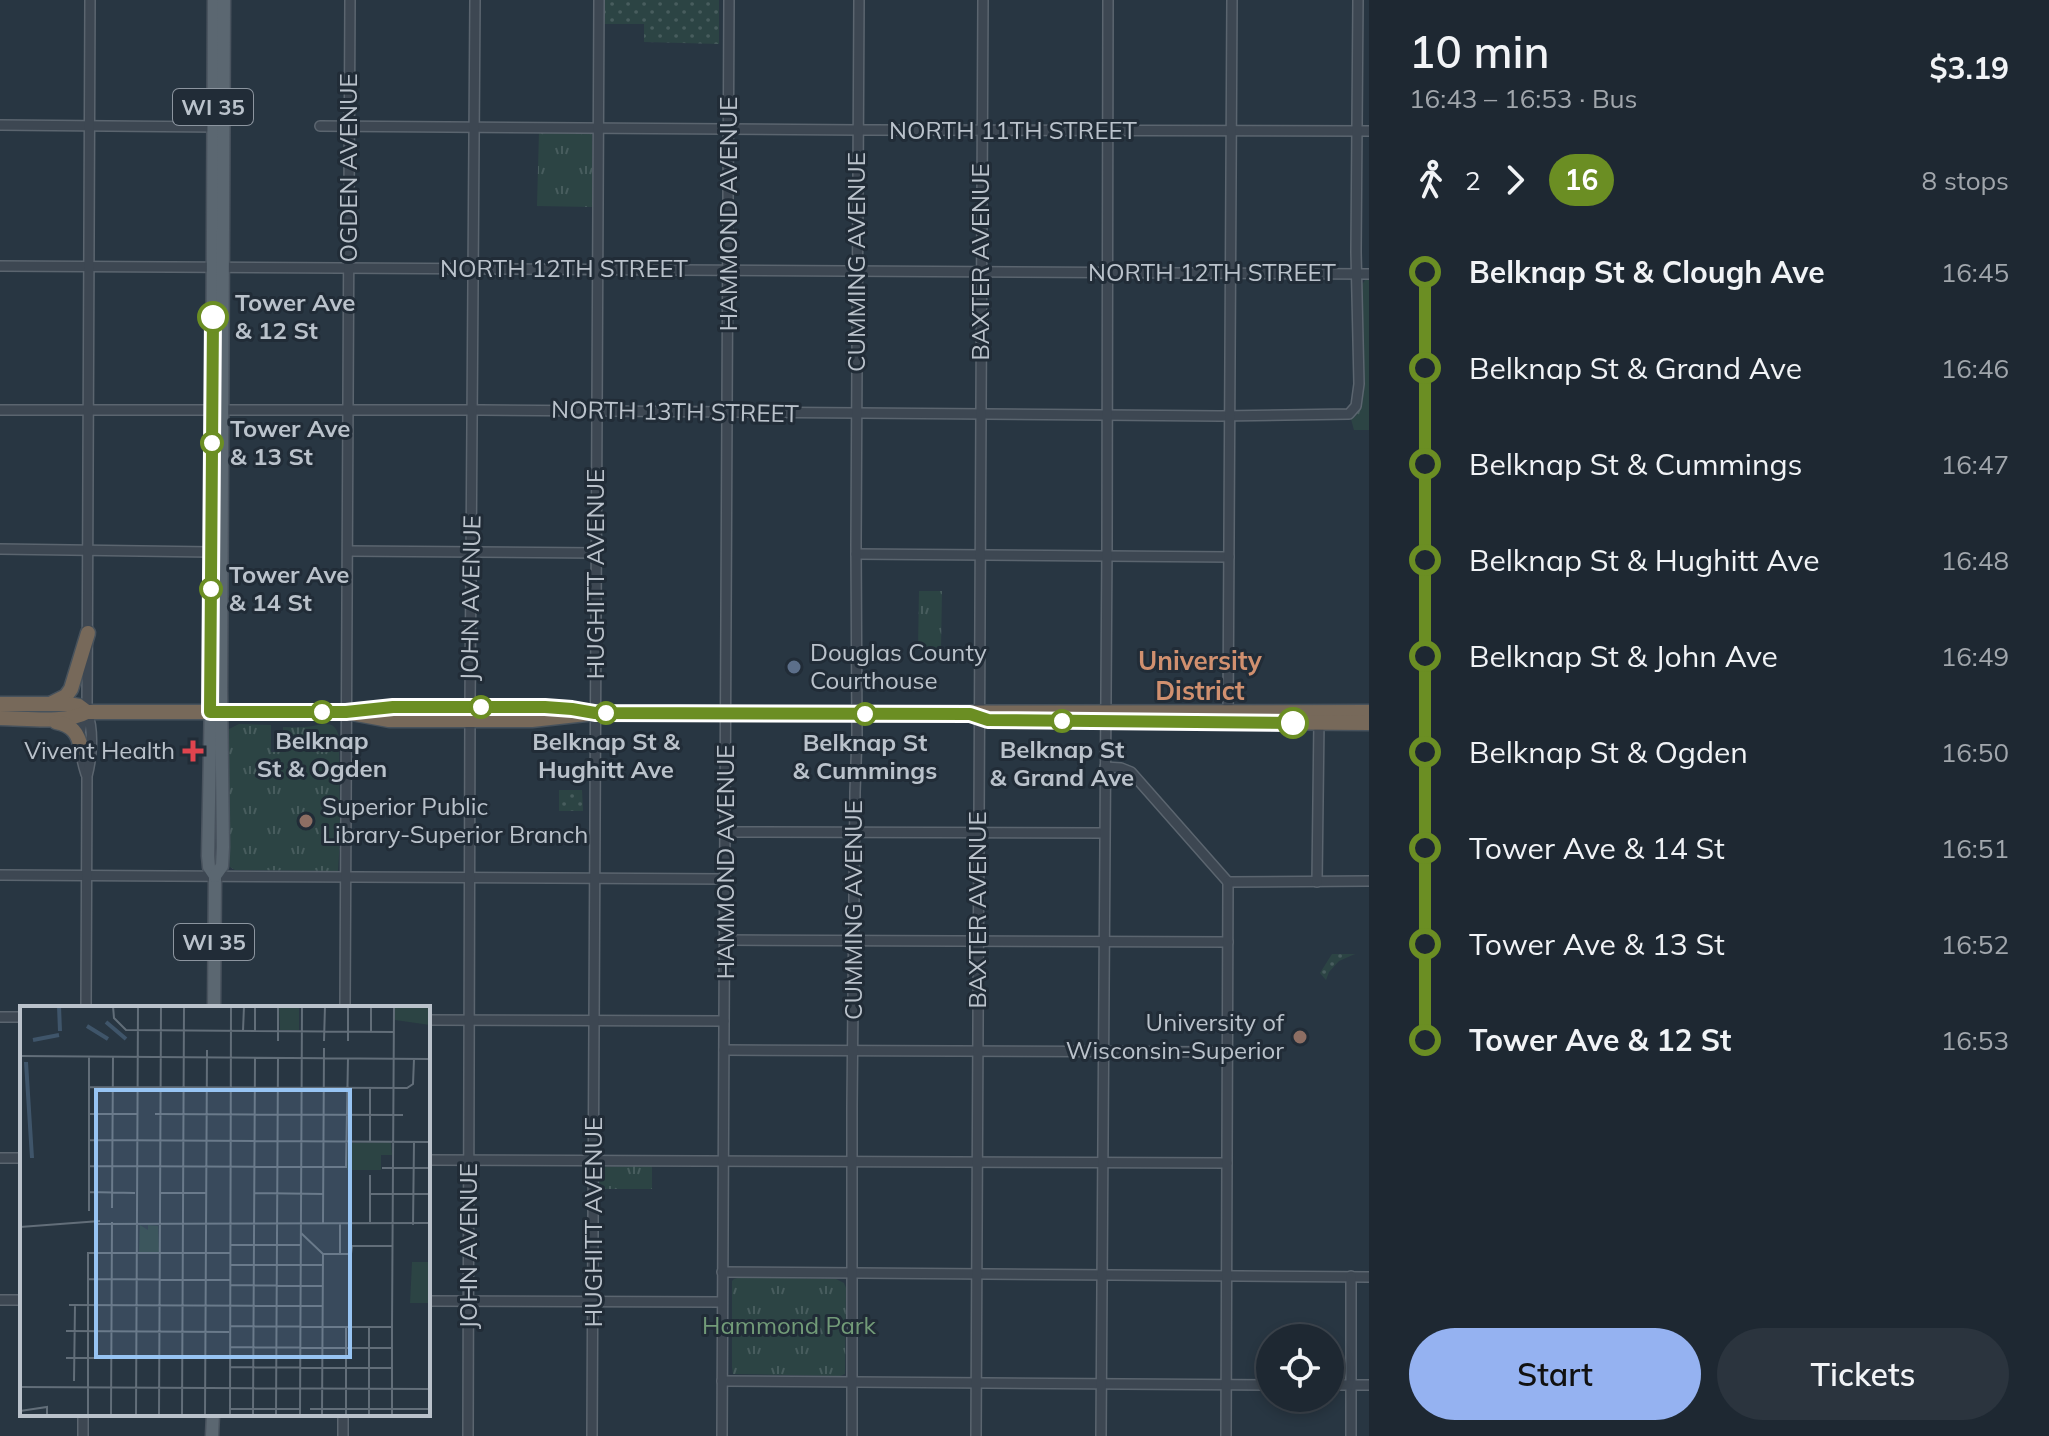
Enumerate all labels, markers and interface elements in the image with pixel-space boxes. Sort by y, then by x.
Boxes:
text: 10 min [1409,24,1550,79]
text: $3.19 [1930,49,2009,87]
street label: OGDEN AVENUE [333,73,363,263]
text: 16:43 – 16:53 · Bus [1409,82,1638,115]
road number: WI 35 [173,89,253,125]
street label: HAMMOND AVENUE [713,97,743,331]
street label: NORTH 11TH STREET [889,115,1137,145]
street label: CUMMING AVENUE [841,152,871,372]
icon: walk [1409,158,1453,202]
icon: forward [1493,158,1537,202]
text: 16 [1565,162,1598,197]
street label: BAXTER AVENUE [965,163,995,361]
text: 2 [1465,164,1481,197]
text: 8 stops [1922,164,2009,197]
street label: NORTH 12TH STREET [440,253,688,283]
text: Belknap St & Clough Ave [1469,253,1825,291]
text: 16:45 [1941,256,2009,289]
street label: NORTH 12TH STREET [1088,257,1336,287]
place label: Tower Ave & 12 St [235,287,355,345]
marker: Tower Ave & 12 St [198,302,228,332]
text: Belknap St & Grand Ave [1469,349,1802,387]
text: 16:46 [1941,352,2009,385]
street label: NORTH 13TH STREET [551,394,800,428]
place label: Tower Ave & 13 St [230,413,350,471]
marker: Tower Ave & 13 St [201,432,223,454]
text: Belknap St & Cummings [1469,445,1803,483]
text: 16:47 [1941,448,2009,481]
street label: HUGHITT AVENUE [580,469,610,679]
street label: JOHN AVENUE [454,515,486,681]
text: Belknap St & Hughitt Ave [1469,541,1819,579]
text: 16:48 [1941,544,2009,577]
place label: Tower Ave & 14 St [229,559,349,617]
marker: Tower Ave & 14 St [200,578,222,600]
place label: Douglas County Courthouse [810,637,987,695]
text: Belknap St & John Ave [1469,637,1778,675]
text: 16:49 [1941,640,2009,673]
district label: University District [1138,644,1263,707]
marker: Douglas County Courthouse [785,658,803,676]
unlabelled marker [470,696,492,718]
marker: Belknap St & Ogden [311,701,333,723]
marker: Belknap St & Hughitt Ave [595,702,617,724]
marker: Belknap St & Cummings [854,703,876,725]
unlabelled marker [1278,708,1308,738]
marker: Belknap St & Grand Ave [1051,710,1073,732]
place label: Belknap St & Ogden [257,725,387,783]
place label: Belknap St & Hughitt Ave [532,726,680,784]
place label: Belknap St & Cummings [793,727,937,785]
text: Belknap St & Ogden [1469,733,1748,771]
place label: Belknap St & Grand Ave [990,734,1134,792]
place label: Vivent Health [24,735,175,765]
text: 16:50 [1941,736,2009,769]
marker: Vivent Health [182,740,204,762]
street label: HAMMOND AVENUE [710,745,740,979]
place label: Superior Public Library-Superior Branch [322,791,588,849]
street label: CUMMING AVENUE [838,800,868,1020]
street label: BAXTER AVENUE [962,811,992,1009]
marker: Superior Public Library-Superior Branch [297,812,315,830]
text: Tower Ave & 14 St [1469,829,1725,867]
text: 16:51 [1941,832,2009,865]
road number: WI 35 [174,924,254,960]
text: Tower Ave & 13 St [1469,925,1725,963]
text: 16:52 [1941,928,2009,961]
inset map [20,1006,430,1416]
place label: University of Wisconsin-Superior [1066,1007,1285,1065]
text: Tower Ave & 12 St [1469,1021,1731,1059]
text: 16:53 [1941,1024,2009,1057]
marker: University of Wisconsin-Superior [1291,1028,1309,1046]
street label: HUGHITT AVENUE [578,1117,608,1327]
street label: JOHN AVENUE [453,1163,483,1329]
park label: Hammond Park [702,1310,877,1340]
map controls [1256,1324,1344,1412]
button: locate [1256,1324,1344,1412]
button: Start [1409,1328,1701,1420]
button: Tickets [1717,1328,2009,1420]

